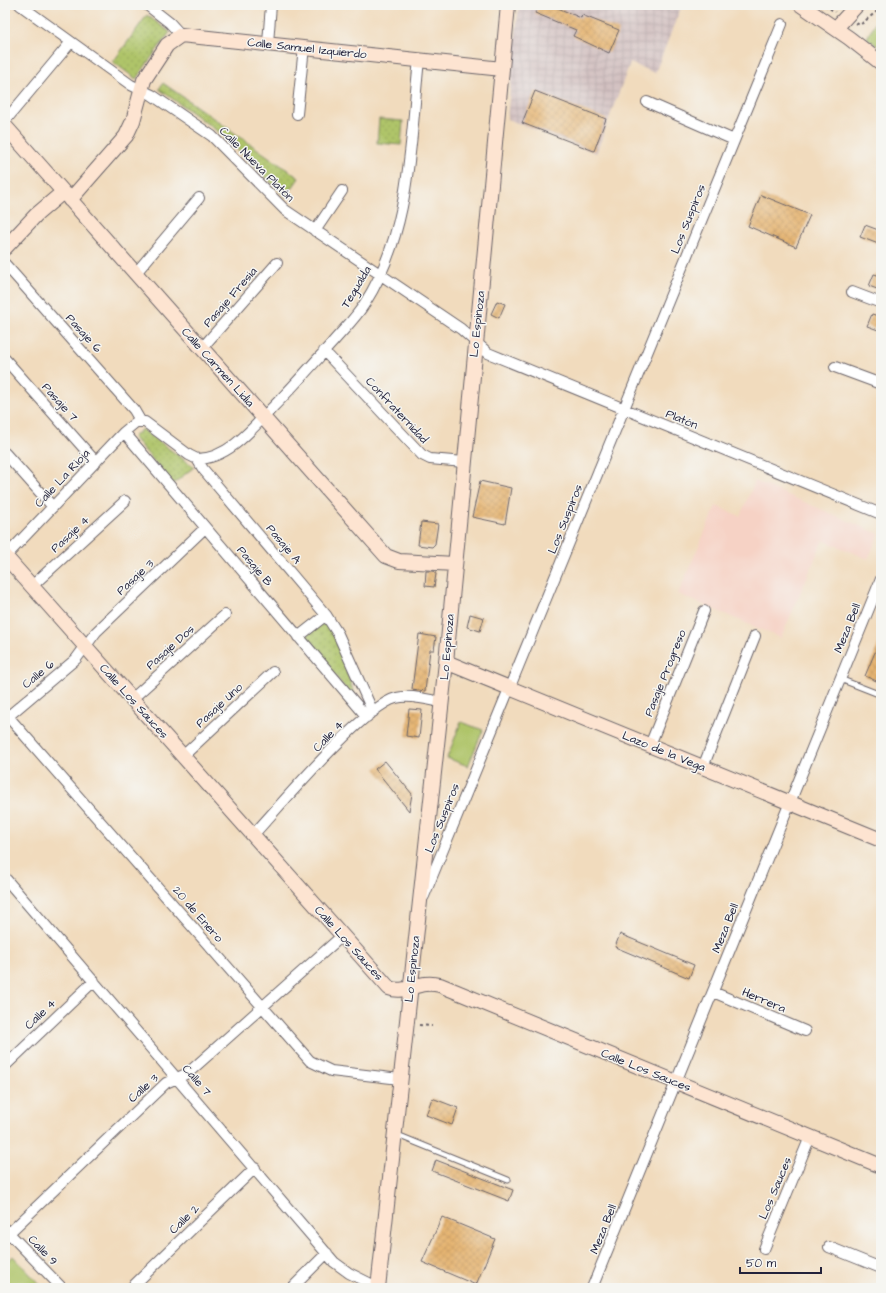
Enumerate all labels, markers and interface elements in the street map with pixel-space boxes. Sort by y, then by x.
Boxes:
street label: Calle Samuel Izquierdo [246,34,368,63]
street label: Calle Nueva Platón [215,123,298,206]
street label: Los Suspiros [667,182,710,256]
street label: Tegualda [337,263,377,312]
street label: Pasaje Fresia [199,264,261,331]
street label: Lo Espinoza [466,290,489,358]
street label: Pasaje 6 [62,310,106,357]
street label: Calle Carmen Lidia [177,324,258,411]
street label: Confraternidad [361,373,432,447]
street label: Pasaje 7 [38,379,82,426]
street label: Platón [663,405,700,434]
street label: Calle La Rioja [31,445,94,511]
street label: Los Suspiros [544,482,587,556]
street label: Pasaje 4 [47,512,94,557]
street label: Pasaje A [262,521,305,568]
street label: Pasaje B [233,543,277,590]
street label: Pasaje 3 [113,556,158,599]
street label: Meza Bell [830,601,865,656]
street label: Lo Espinoza [436,613,459,681]
street label: Pasaje Dos [142,621,198,674]
street label: Pasaje Progreso [640,627,692,720]
street label: Calle 6 [19,656,58,693]
street label: Calle Los Sauces [95,660,172,743]
street label: Pasaje Uno [192,679,247,732]
street label: Calle 4 [309,717,348,756]
street label: Lazo de la Vega [619,727,708,777]
street label: Los Suspiros [421,781,464,855]
street label: 20 de Enero [168,882,227,946]
street label: Meza Bell [708,901,743,956]
street label: Calle Los Sauces [310,902,387,985]
street label: Lo Espinoza [401,935,424,1003]
street label: Herrera [739,984,788,1017]
street label: Calle 4 [21,995,60,1034]
street label: Calle Los Sauces [598,1045,693,1096]
street label: Calle 7 [178,1061,216,1100]
street label: Calle 3 [124,1070,162,1107]
street label: Los Sauces [755,1155,796,1222]
street label: Calle 2 [165,1200,203,1238]
street label: Meza Bell [586,1202,621,1257]
street label: Calle 9 [24,1231,62,1269]
scale bar [740,1249,821,1275]
text: 50 m [746,1255,777,1272]

